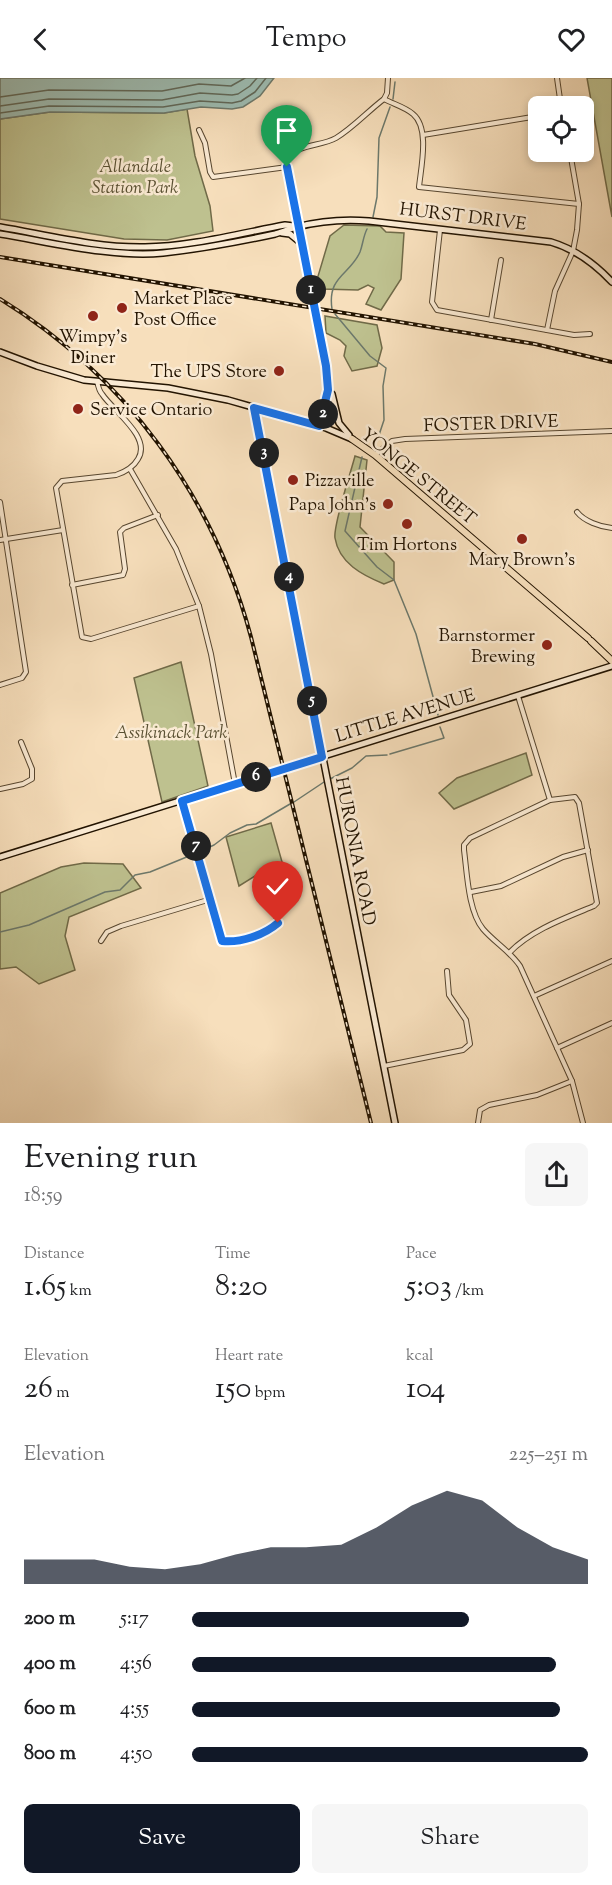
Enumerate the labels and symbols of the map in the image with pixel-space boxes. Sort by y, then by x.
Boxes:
pin [261,105,312,167]
park label: Allandale Station Park [92,155,178,202]
street label: HURST DRIVE [398,197,528,239]
pin: 1 [296,275,326,305]
place label: Market Place Post Office [134,287,233,334]
marker: Market Place Post Office [115,301,129,315]
marker: Wimpy's Diner [86,309,100,323]
place label: Wimpy's Diner [59,325,127,372]
place label: The UPS Store [150,360,267,386]
marker: The UPS Store [272,364,286,378]
place label: Service Ontario [90,398,212,424]
pin: 2 [308,399,338,429]
marker: Service Ontario [71,402,85,416]
street label: FOSTER DRIVE [423,410,559,440]
street label: YONGE STREET [354,423,481,533]
pin: 3 [249,438,279,468]
place label: Pizzaville [305,469,374,495]
marker: Pizzaville [286,473,300,487]
place label: Papa John's [289,493,376,519]
marker: Papa John's [381,497,395,511]
marker: Tim Hortons [400,517,414,531]
marker: Mary Brown's [515,532,529,546]
place label: Tim Hortons [357,533,457,559]
place label: Mary Brown's [469,548,575,574]
pin: 4 [274,562,304,592]
place label: Barnstormer Brewing [439,624,535,671]
marker: Barnstormer Brewing [540,638,554,652]
street label: LITTLE AVENUE [332,683,479,751]
pin: 5 [297,686,327,716]
park label: Assikinack Park [115,721,227,747]
pin: 6 [241,762,271,792]
street label: HURONIA ROAD [327,775,381,928]
pin: 7 [181,831,211,861]
pin [252,861,303,923]

